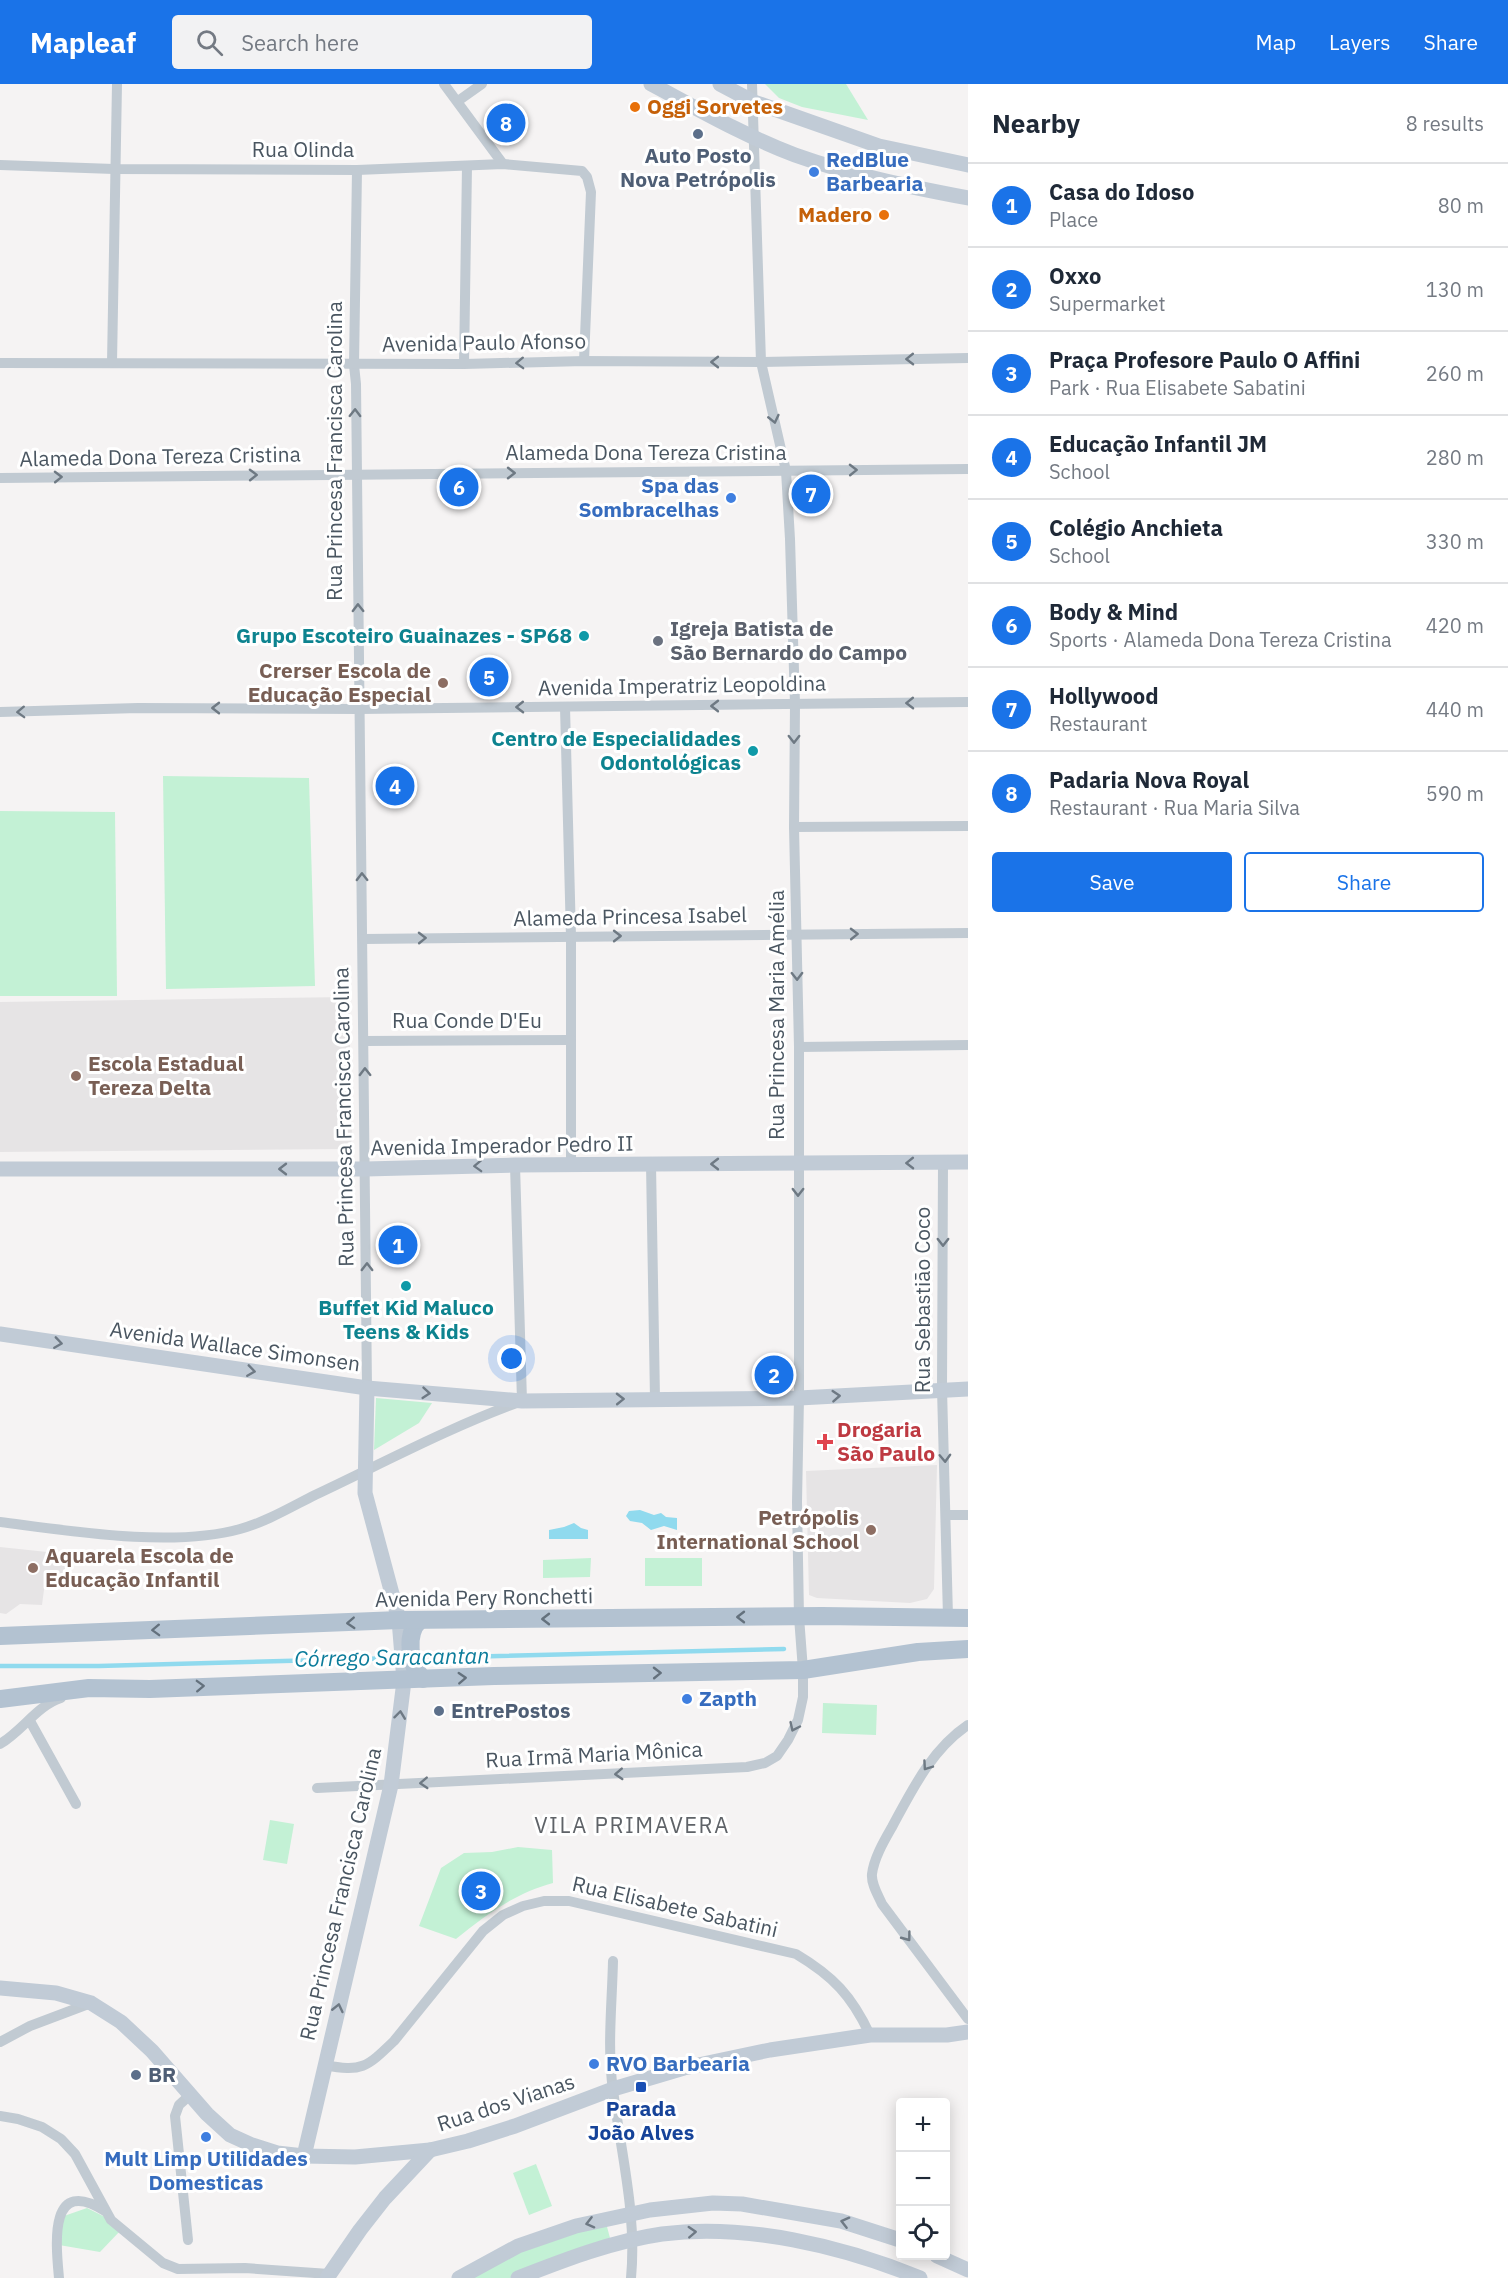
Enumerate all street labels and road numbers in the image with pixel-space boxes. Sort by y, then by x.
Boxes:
street label: Rua Olinda [252,135,354,163]
street label: Rua Princesa Francisca Carolina [320,301,348,601]
street label: Avenida Paulo Afonso [382,326,586,358]
street label: Alameda Dona Tereza Cristina [505,438,787,466]
street label: Alameda Dona Tereza Cristina [19,440,301,472]
street label: Avenida Imperatriz Leopoldina [538,668,826,702]
street label: Rua Princesa Maria Amélia [762,890,790,1140]
street label: Alameda Princesa Isabel [513,900,747,932]
street label: Rua Princesa Francisca Carolina [326,967,360,1267]
street label: Rua Conde D'Eu [392,1006,542,1034]
street label: Avenida Imperador Pedro II [370,1129,634,1161]
street label: Rua Sebastião Coco [908,1207,936,1393]
street label: Avenida Wallace Simonsen [108,1315,362,1377]
street label: Avenida Pery Ronchetti [375,1581,593,1613]
street label: Rua Irmã Maria Mônica [485,1734,703,1774]
street label: Rua Princesa Francisca Carolina [293,1745,387,2043]
street label: Rua Elisabete Sabatini [570,1869,781,1943]
street label: Rua dos Vianas [433,2067,578,2138]

